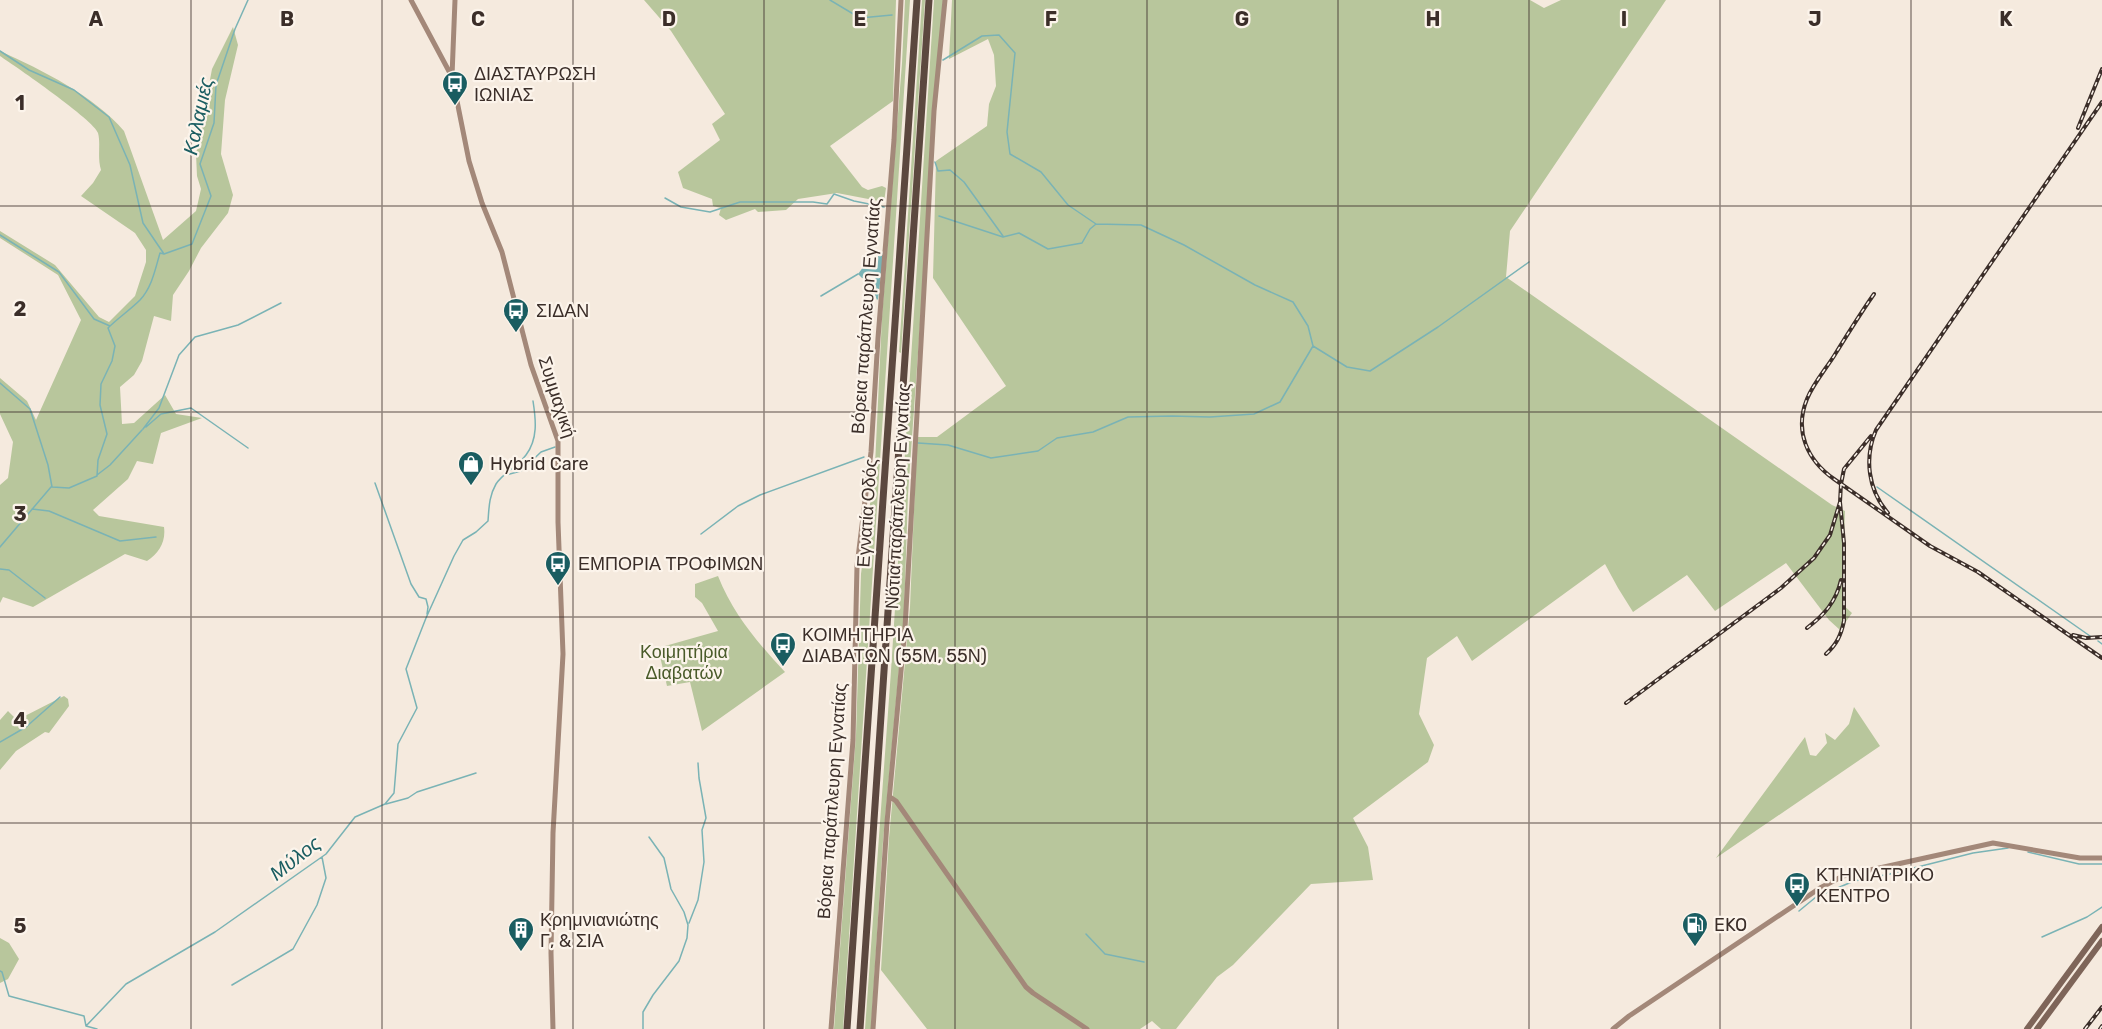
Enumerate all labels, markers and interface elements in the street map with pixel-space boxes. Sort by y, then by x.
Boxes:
text: A [89,7,104,31]
text: B [280,7,294,31]
text: C [471,7,485,31]
text: D [662,7,676,31]
text: E [854,7,866,31]
text: F [1045,7,1057,31]
text: G [1235,7,1249,31]
text: H [1426,7,1440,31]
text: I [1621,7,1627,31]
text: J [1808,7,1822,31]
text: K [1999,7,2013,31]
place label: ΔΙΑΣΤΑΥΡΩΣΗ ΙΩΝΙΑΣ [474,63,596,106]
bus stop icon: ΔΙΑΣΤΑΥΡΩΣΗ ΙΩΝΙΑΣ [440,69,470,107]
water label: Καλαμιές [178,75,218,157]
text: 1 [15,91,25,115]
street label: Βόρεια παράπλευρη Εγνατίας [847,197,885,435]
bus stop icon: ΣΙΔΑΝ [501,296,531,334]
text: 2 [14,297,27,321]
place label: ΣΙΔΑΝ [536,300,589,322]
street label: Συμμαχική [533,353,581,441]
street label: Νότια παράπλευρη Εγνατίας [881,382,915,610]
shop icon: Hybrid Care [456,449,486,487]
place label: Hybrid Care [490,453,588,475]
street label: Εγνατία Οδός [852,458,882,568]
text: 3 [13,502,27,526]
bus stop icon: ΕΜΠΟΡΙΑ ΤΡΟΦΙΜΩΝ [543,549,573,587]
place label: ΕΜΠΟΡΙΑ ΤΡΟΦΙΜΩΝ [578,553,763,575]
place label: ΚΟΙΜΗΤΗΡΙΑ ΔΙΑΒΑΤΩΝ (55Μ, 55Ν) [802,624,987,667]
bus stop icon: ΚΟΙΜΗΤΗΡΙΑ ΔΙΑΒΑΤΩΝ (55Μ, 55Ν) [768,630,798,668]
park label: Κοιμητήρια Διαβατών [640,641,728,684]
street label: Βόρεια παράπλευρη Εγνατίας [813,682,851,920]
text: 4 [13,708,27,732]
water label: Μύλος [265,831,325,885]
place label: ΚΤΗΝΙΑΤΡΙΚΟ ΚΕΝΤΡΟ [1816,864,1934,907]
bus stop icon: ΚΤΗΝΙΑΤΡΙΚΟ ΚΕΝΤΡΟ [1782,870,1812,908]
place label: Κρημνιανιώτης Γ, & ΣΙΑ [540,909,659,952]
fuel station icon: EKO [1680,910,1710,948]
text: 5 [14,914,27,938]
place label: EKO [1714,914,1747,936]
building icon: Κρημνιανιώτης Γ, & ΣΙΑ [506,915,536,953]

